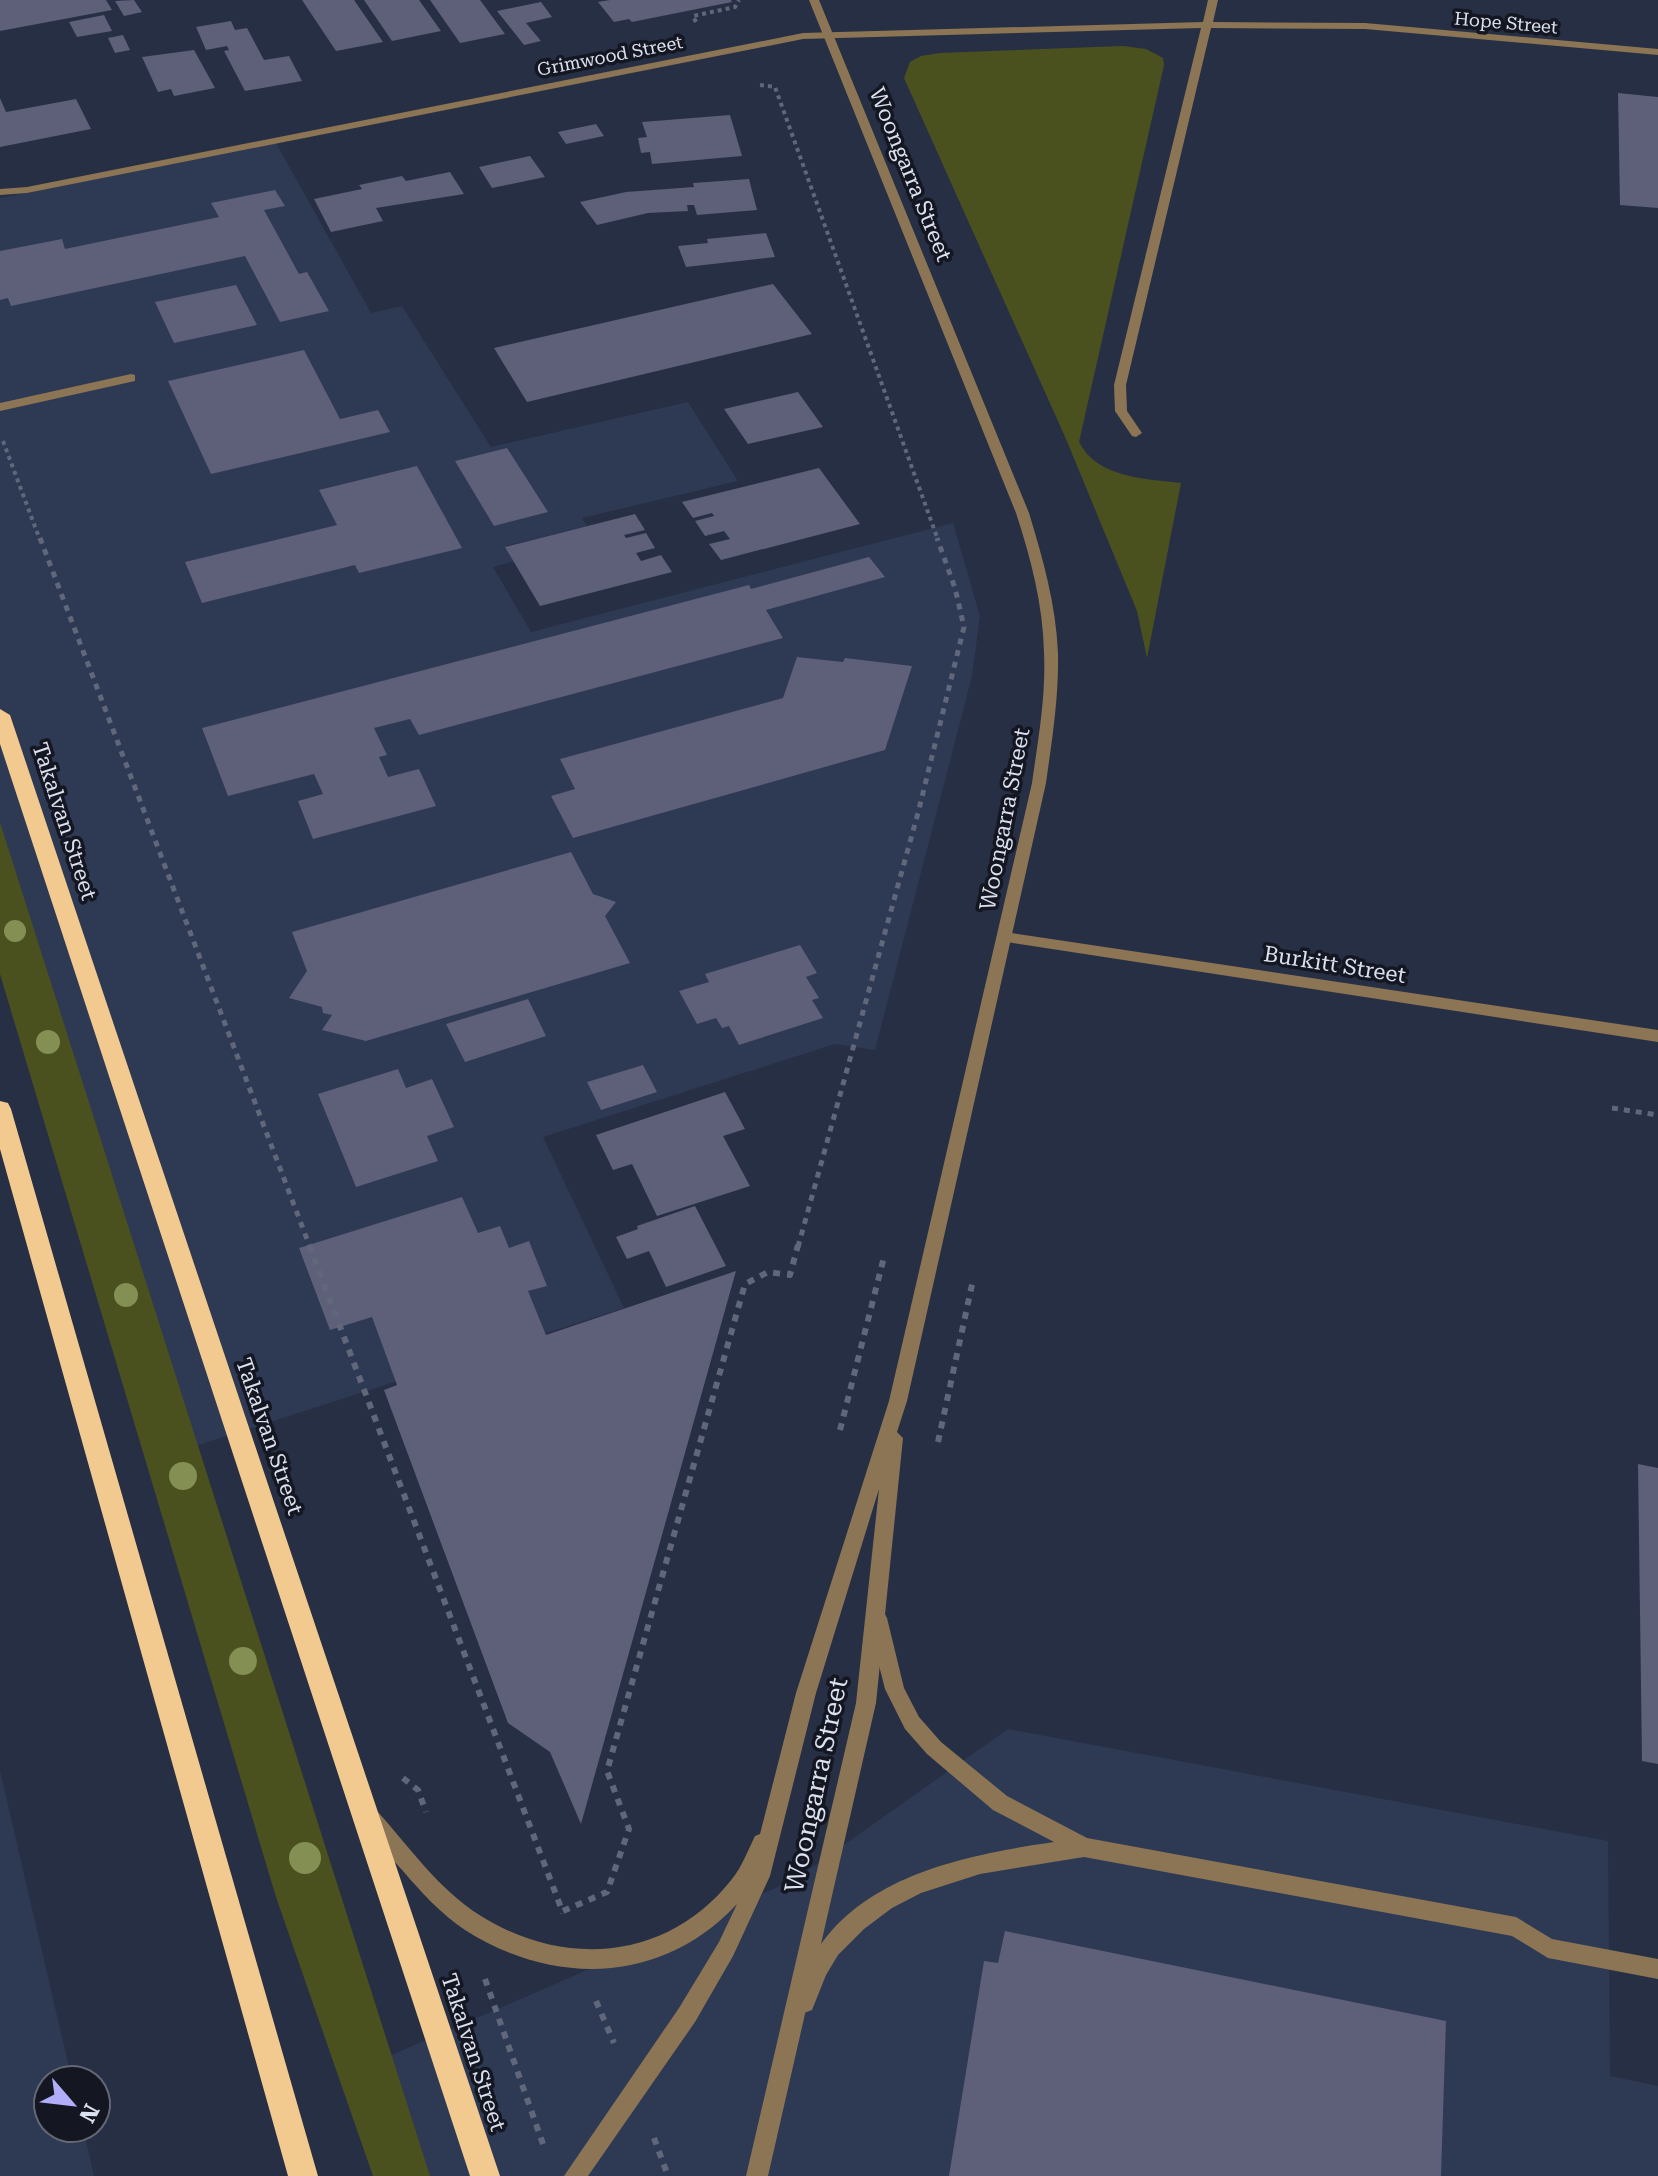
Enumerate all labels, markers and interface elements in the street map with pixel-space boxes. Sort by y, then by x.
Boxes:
street label: Hope Street [1453,8,1559,38]
street label: Grimwood Street [535,31,685,80]
street label: Woongarra Street [864,84,957,265]
street label: Woongarra Street [975,726,1034,912]
street label: Takalvan Street [27,739,102,903]
street label: Burkitt Street [1262,941,1408,988]
street label: Takalvan Street [231,1354,308,1518]
street label: Woongarra Street [779,1675,853,1895]
street label: Takalvan Street [436,1970,511,2134]
north arrow [32,2064,112,2144]
text: N [74,2100,104,2127]

